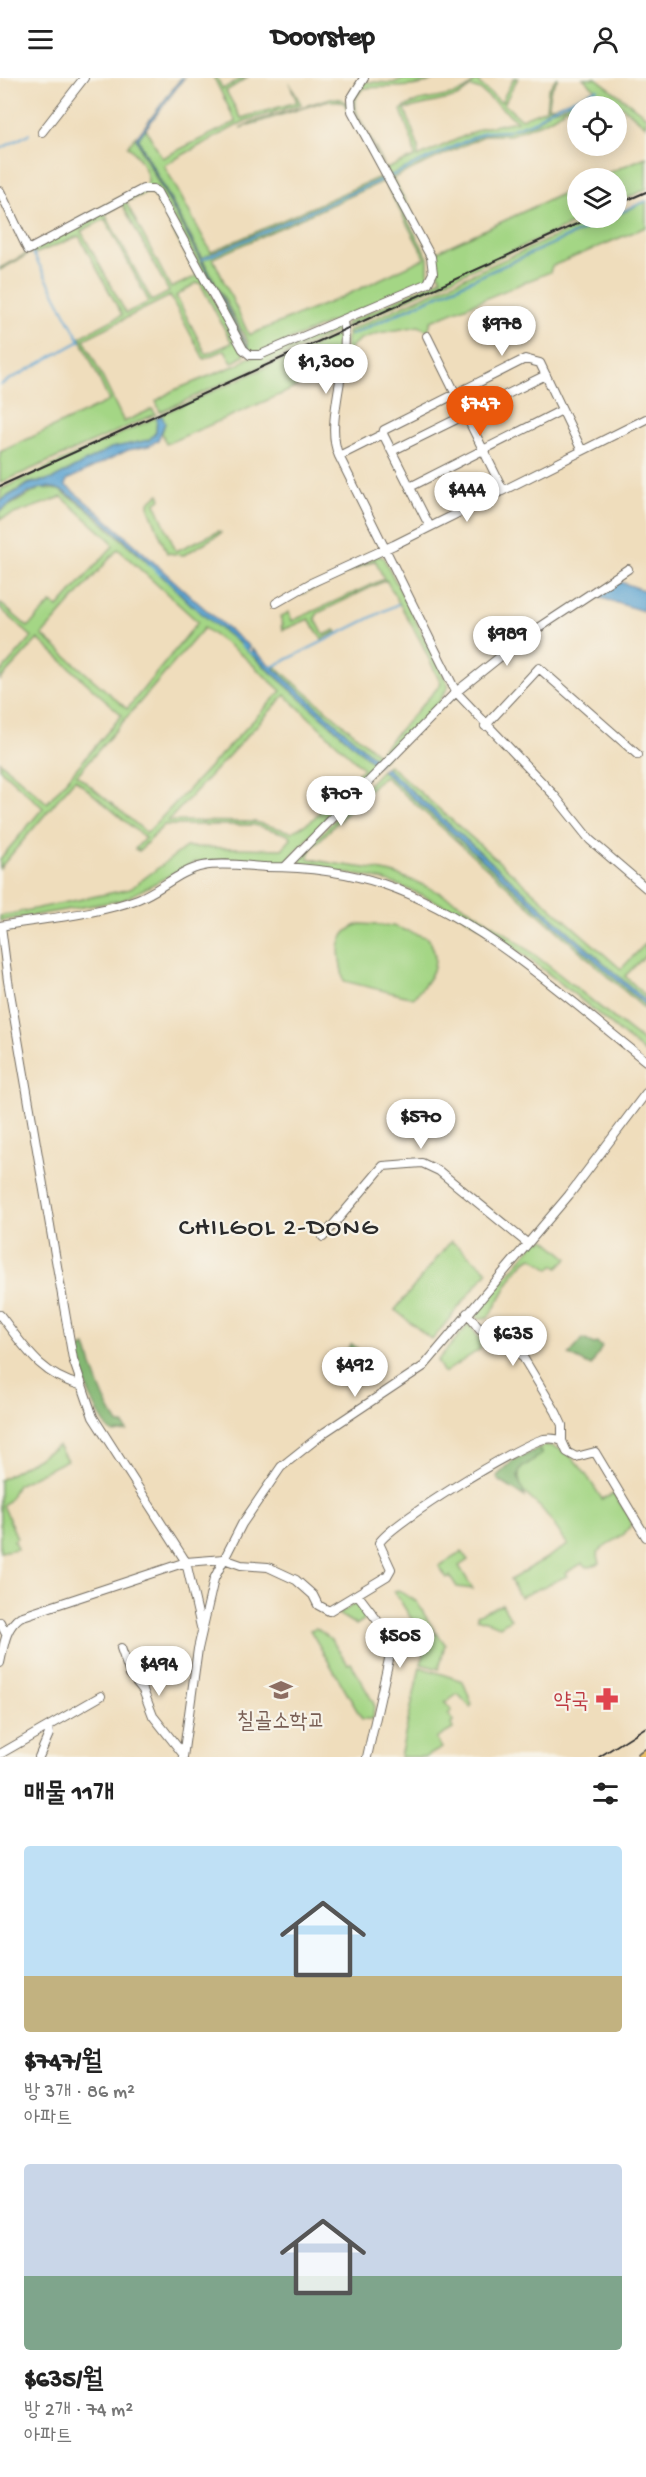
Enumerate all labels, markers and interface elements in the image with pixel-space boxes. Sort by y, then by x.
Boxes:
icon: menu [24,23,57,56]
text: Doorstep [271,23,375,55]
icon: person [589,23,622,56]
map controls [567,96,627,228]
button: locate [567,96,627,156]
button: layers [567,168,627,228]
pin: $978 [466,306,538,357]
text: $978 [482,314,522,337]
pin: $1,300 [277,344,375,395]
text: $1,300 [298,352,354,375]
pin: $747 [444,386,516,437]
text: $747 [460,394,500,417]
pin: $444 [431,472,503,523]
text: $444 [448,480,486,503]
pin: $989 [471,616,543,667]
text: $989 [487,624,527,647]
pin: $707 [305,776,377,827]
text: $707 [320,784,362,807]
pin: $570 [385,1099,457,1150]
text: $570 [400,1107,442,1130]
district label: CHILGOL 2-DONG [179,1214,379,1245]
pin: $635 [477,1316,549,1367]
text: $635 [493,1324,533,1347]
pin: $492 [319,1347,391,1398]
text: $492 [336,1355,374,1378]
pin: $505 [364,1618,436,1669]
text: $505 [379,1626,421,1649]
pin: $494 [123,1646,195,1697]
text: $494 [140,1654,178,1677]
school or university icon: 칠골소학교 [268,1677,294,1703]
pharmacy icon: 약국 [594,1686,620,1712]
place label: 약국 [554,1690,589,1716]
place label: 칠골소학교 [237,1710,325,1736]
icon: filters [589,1777,622,1810]
text: 매물 11개 [24,1780,114,1811]
icon: home [269,1885,377,1993]
text: $747/월 [24,2048,102,2079]
text: 방 3개 · 86 m² [24,2082,135,2105]
text: 아파트 [24,2108,72,2131]
icon: home [269,2203,377,2311]
text: $635/월 [24,2366,103,2397]
text: 방 2개 · 74 m² [24,2400,133,2423]
text: 아파트 [24,2426,72,2449]

